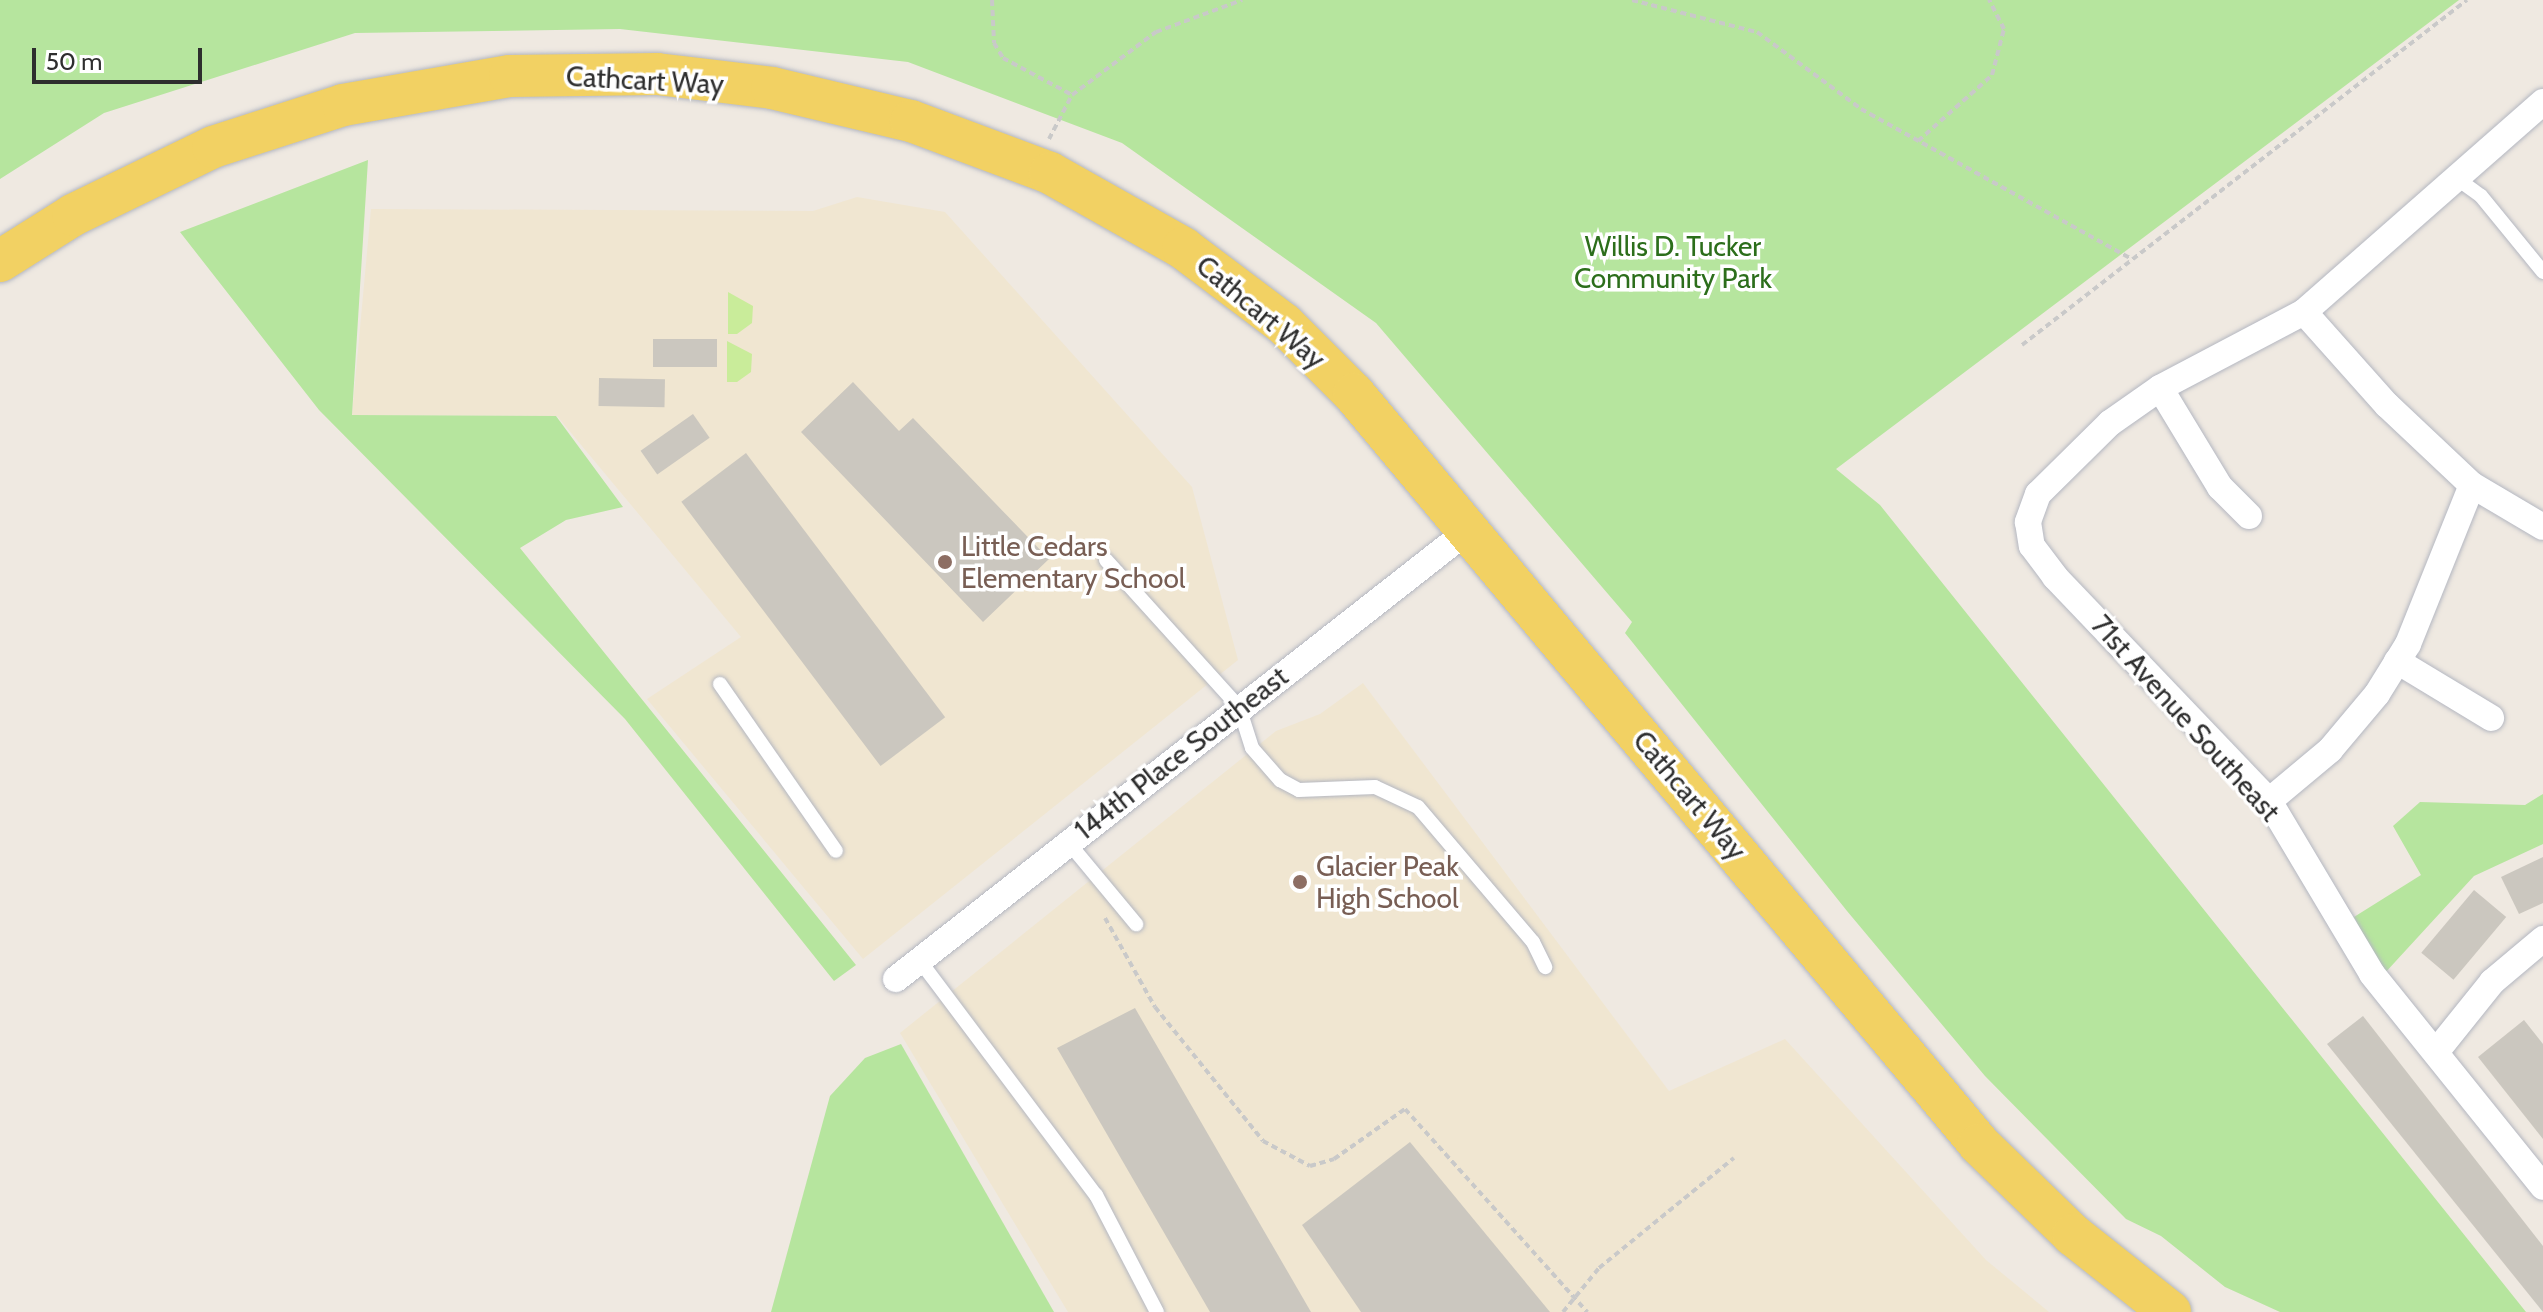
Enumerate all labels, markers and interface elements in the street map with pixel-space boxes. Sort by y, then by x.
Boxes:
scale bar [36,32,206,82]
text: 50 m [46,47,102,76]
street label: Cathcart Way [565,59,725,101]
park label: Willis D. Tucker Community Park [1574,229,1772,295]
street label: Cathcart Way [1190,248,1332,376]
place label: Little Cedars Elementary School [961,529,1185,595]
marker: Little Cedars Elementary School [936,553,954,571]
street label: 71st Avenue Southeast [2085,608,2287,828]
street label: 144th Place Southeast [1068,659,1294,847]
street label: Cathcart Way [1626,724,1754,866]
place label: Glacier Peak High School [1316,849,1459,915]
marker: Glacier Peak High School [1291,873,1309,891]

